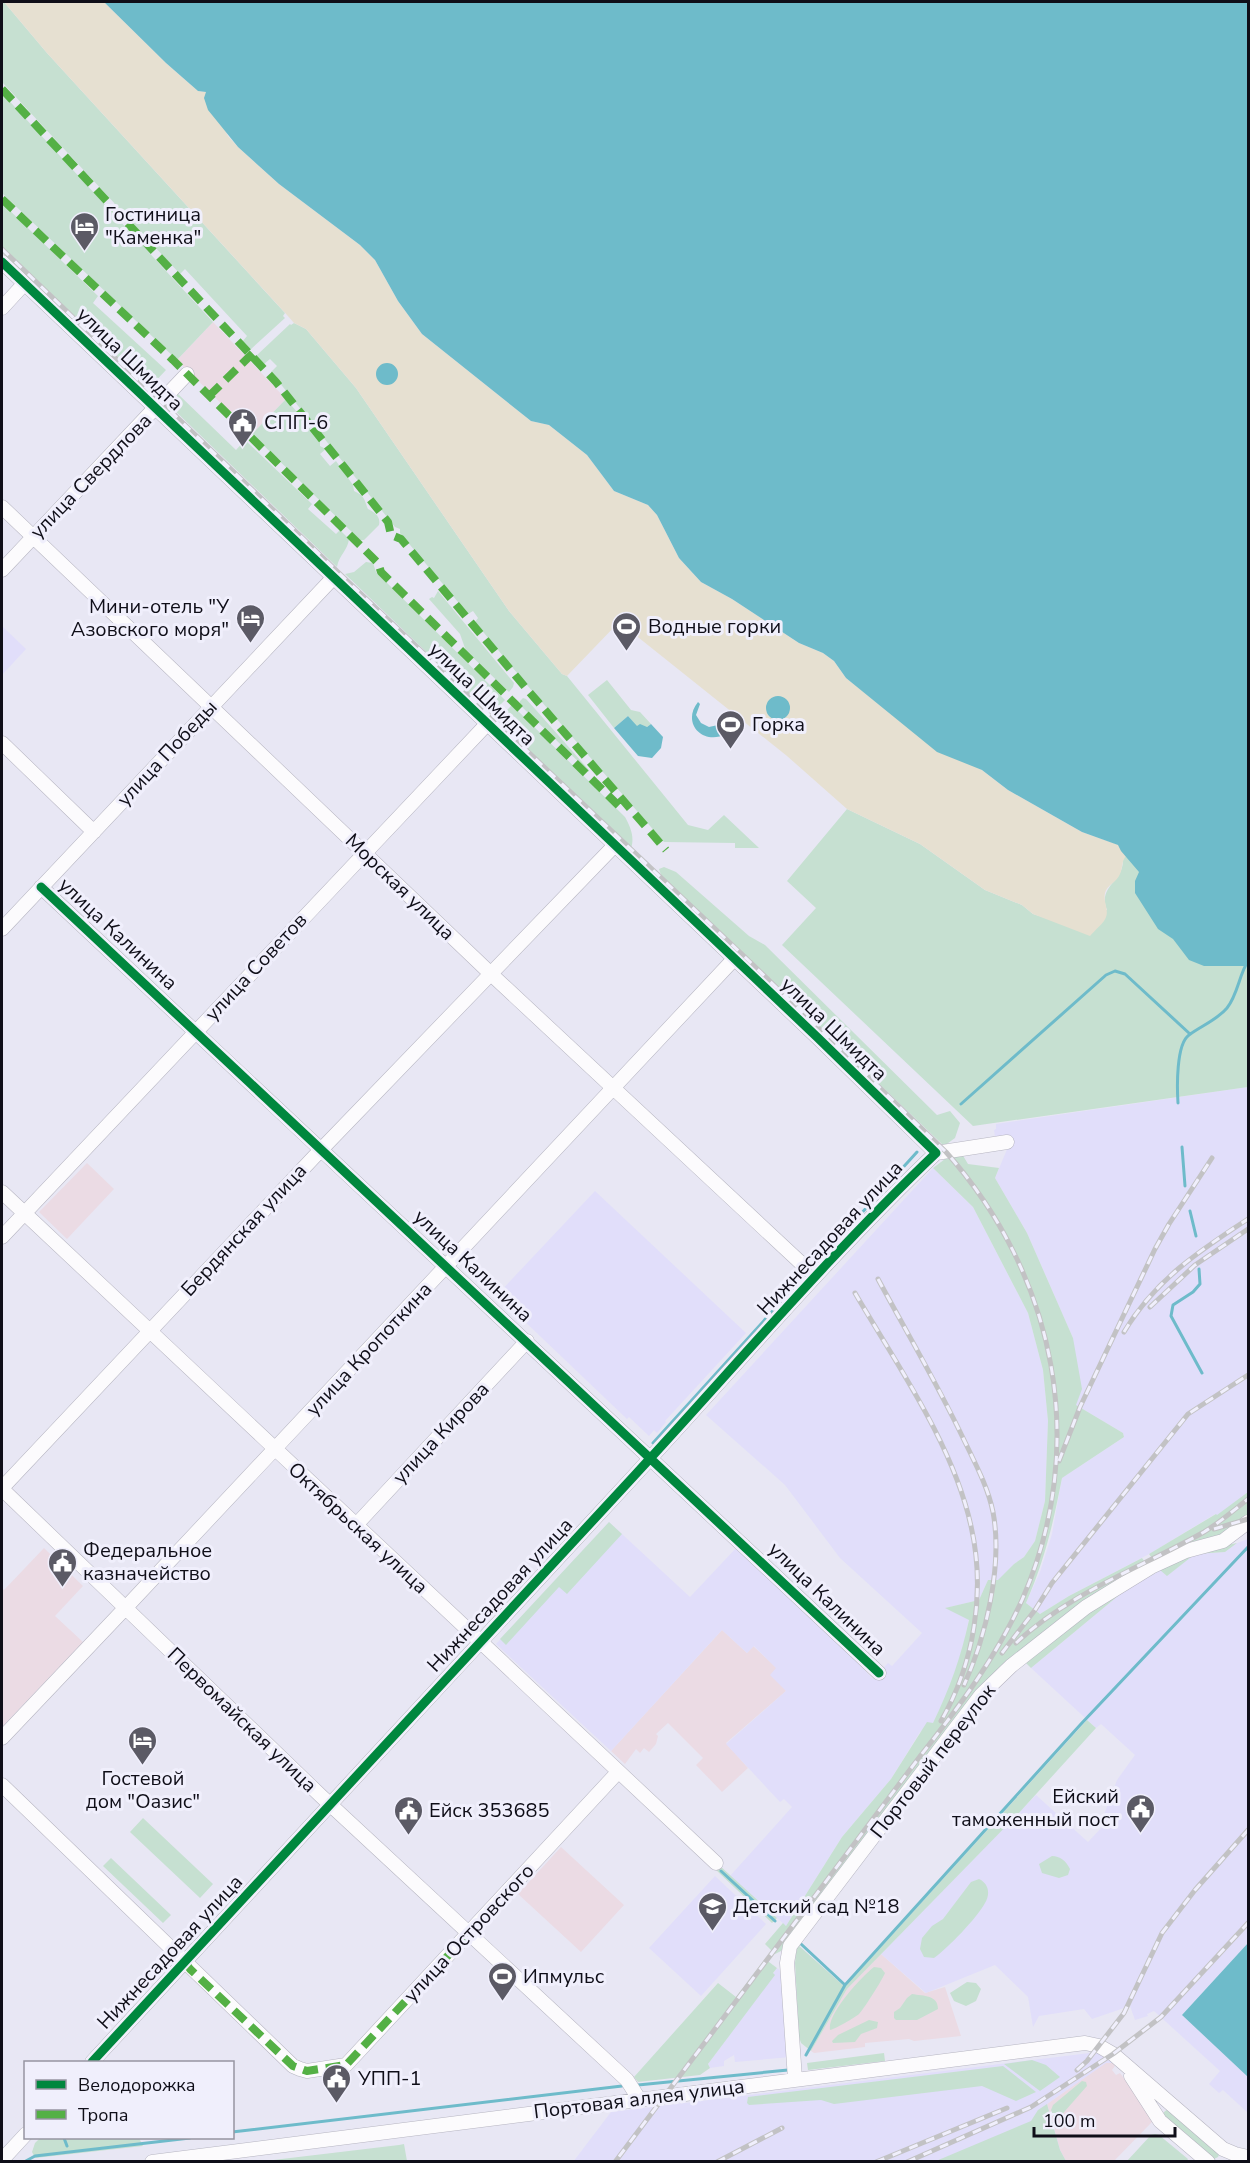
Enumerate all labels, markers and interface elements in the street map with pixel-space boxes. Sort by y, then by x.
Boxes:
place label: Гостиница "Каменка" [105,201,201,251]
hotel icon: Гостиница "Каменка" [68,210,100,252]
street label: улица Шмидта [71,301,189,417]
public building icon: СПП-6 [227,406,259,448]
street label: улица Свердлова [24,407,158,545]
place label: СПП-6 [264,409,328,436]
place label: Мини-отель "У Азовского моря" [71,593,229,643]
hotel icon: Мини-отель "У Азовского моря" [234,602,266,644]
sports icon: Водные горки [611,610,643,652]
place label: Водные горки [648,613,781,640]
street label: улица Шмидта [423,636,541,752]
street label: улица Победы [111,694,223,812]
sports icon: Горка [715,708,747,750]
place label: Горка [752,711,805,738]
street label: Морская улица [339,828,461,946]
street label: улица Калинина [53,872,183,996]
street label: улица Советов [199,907,313,1027]
street label: улица Шмидта [775,971,893,1087]
street label: Нижнесадовая улица [751,1155,909,1321]
street label: Бердянская улица [175,1158,313,1302]
street label: улица Калинина [408,1204,538,1328]
street label: улица Кропоткина [300,1276,438,1422]
street label: улица Кирова [387,1376,495,1490]
street label: Октябрьская улица [282,1456,434,1600]
street label: Нижнесадовая улица [421,1512,579,1678]
street label: улица Калинина [762,1536,892,1662]
place label: Федеральное казначейство [83,1537,212,1587]
public building icon: Федеральное казначейство [46,1546,78,1588]
street label: Первомайская улица [161,1641,323,1799]
street label: Портовый переулок [864,1678,1002,1844]
hotel icon: Гостевой дом "Оазис" [127,1724,159,1766]
place label: Гостевой дом "Оазис" [86,1765,200,1815]
place label: Ейский таможенный пост [952,1783,1119,1833]
public building icon: Ейский таможенный пост [1124,1792,1156,1834]
public building icon: Ейск 353685 [392,1794,424,1836]
place label: Ейск 353685 [429,1797,549,1824]
street label: улица Островского [398,1858,540,2008]
street label: Нижнесадовая улица [91,1869,249,2035]
school or university icon: Детский сад №18 [696,1890,728,1932]
place label: Детский сад №18 [733,1893,900,1920]
sports icon: Ипмульс [486,1960,518,2002]
place label: Ипмульс [523,1963,604,1990]
legend [24,2061,234,2139]
public building icon: УПП-1 [321,2062,353,2104]
place label: УПП-1 [357,2065,422,2092]
text: Велодорожка [78,2073,195,2097]
street label: Портовая аллея улица [532,2073,746,2125]
scale bar [1034,2100,1175,2138]
text: Тропа [78,2103,129,2127]
text: 100 m [1043,2109,1095,2133]

